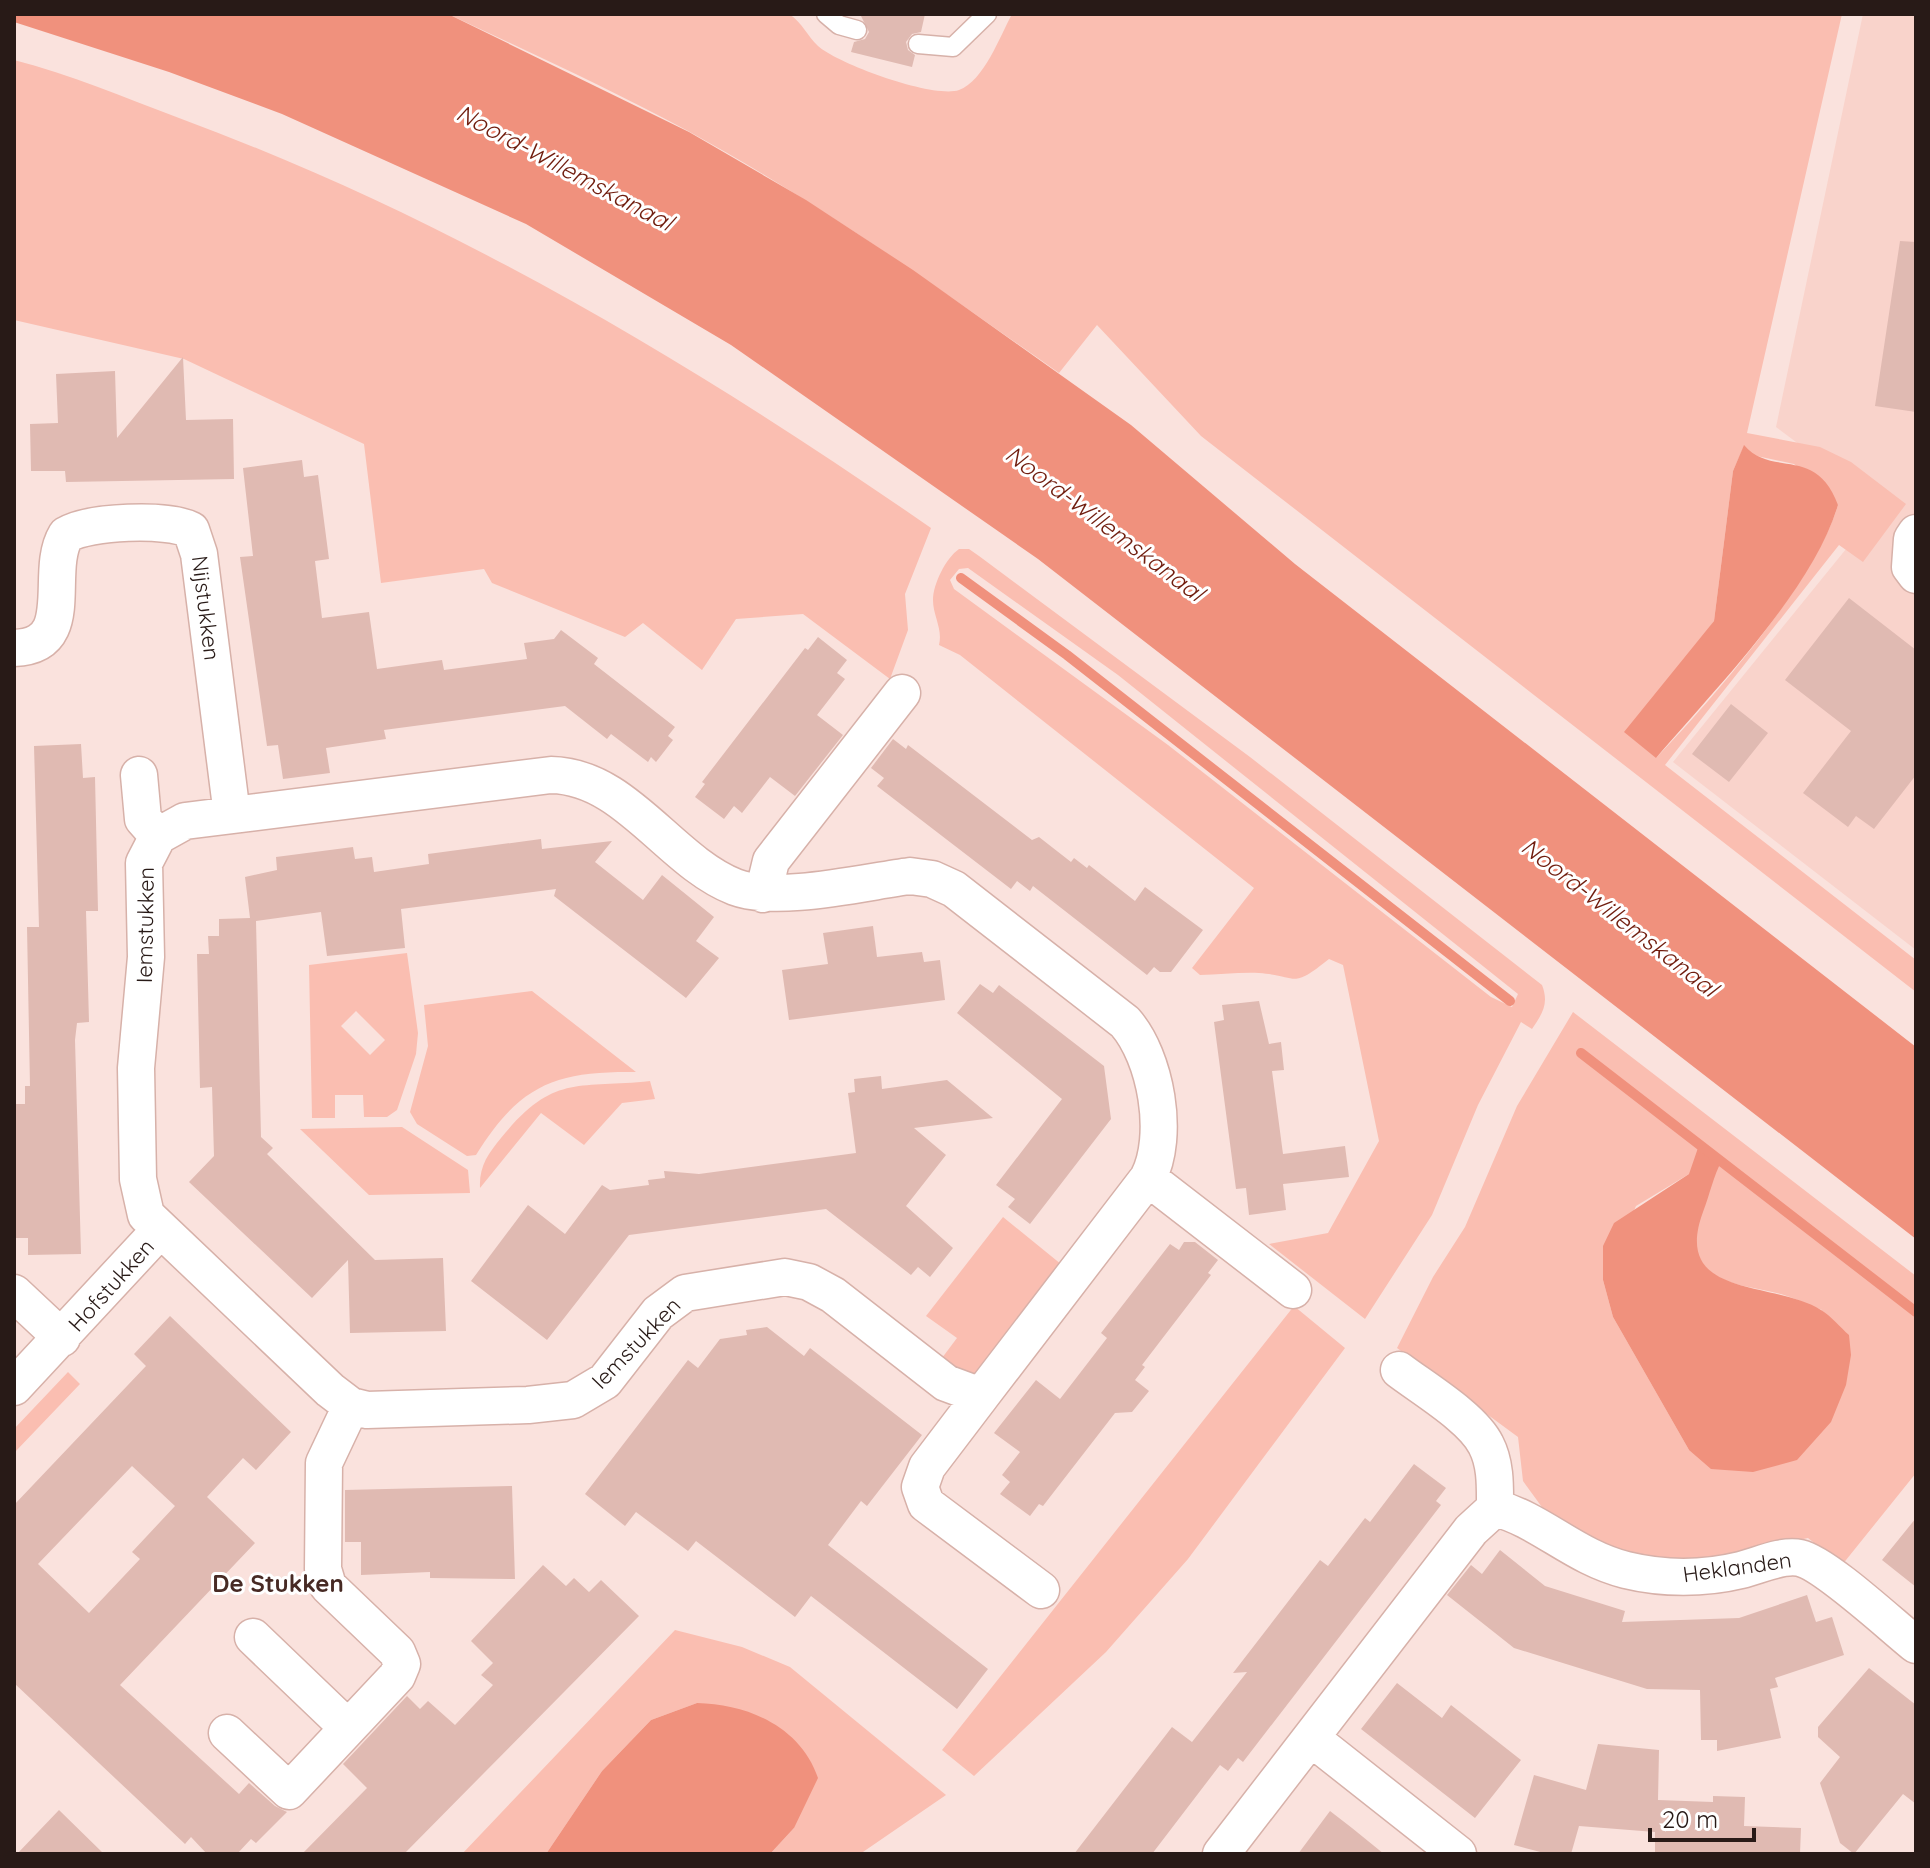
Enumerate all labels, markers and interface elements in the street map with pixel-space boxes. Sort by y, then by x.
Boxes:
water label: Noord-Willemskanaal [452,97,681,238]
water label: Noord-Willemskanaal [1000,439,1212,609]
street label: Nijstukken [186,554,226,662]
water label: Noord-Willemskanaal [1516,831,1726,1005]
street label: Iemstukken [130,867,160,983]
street label: Hofstukken [62,1233,160,1337]
street label: Iemstukken [586,1291,686,1395]
street label: Heklanden [1681,1546,1793,1588]
district label: De Stukken [212,1568,344,1598]
scale bar [1650,1792,1754,1842]
text: 20 m [1662,1804,1718,1834]

